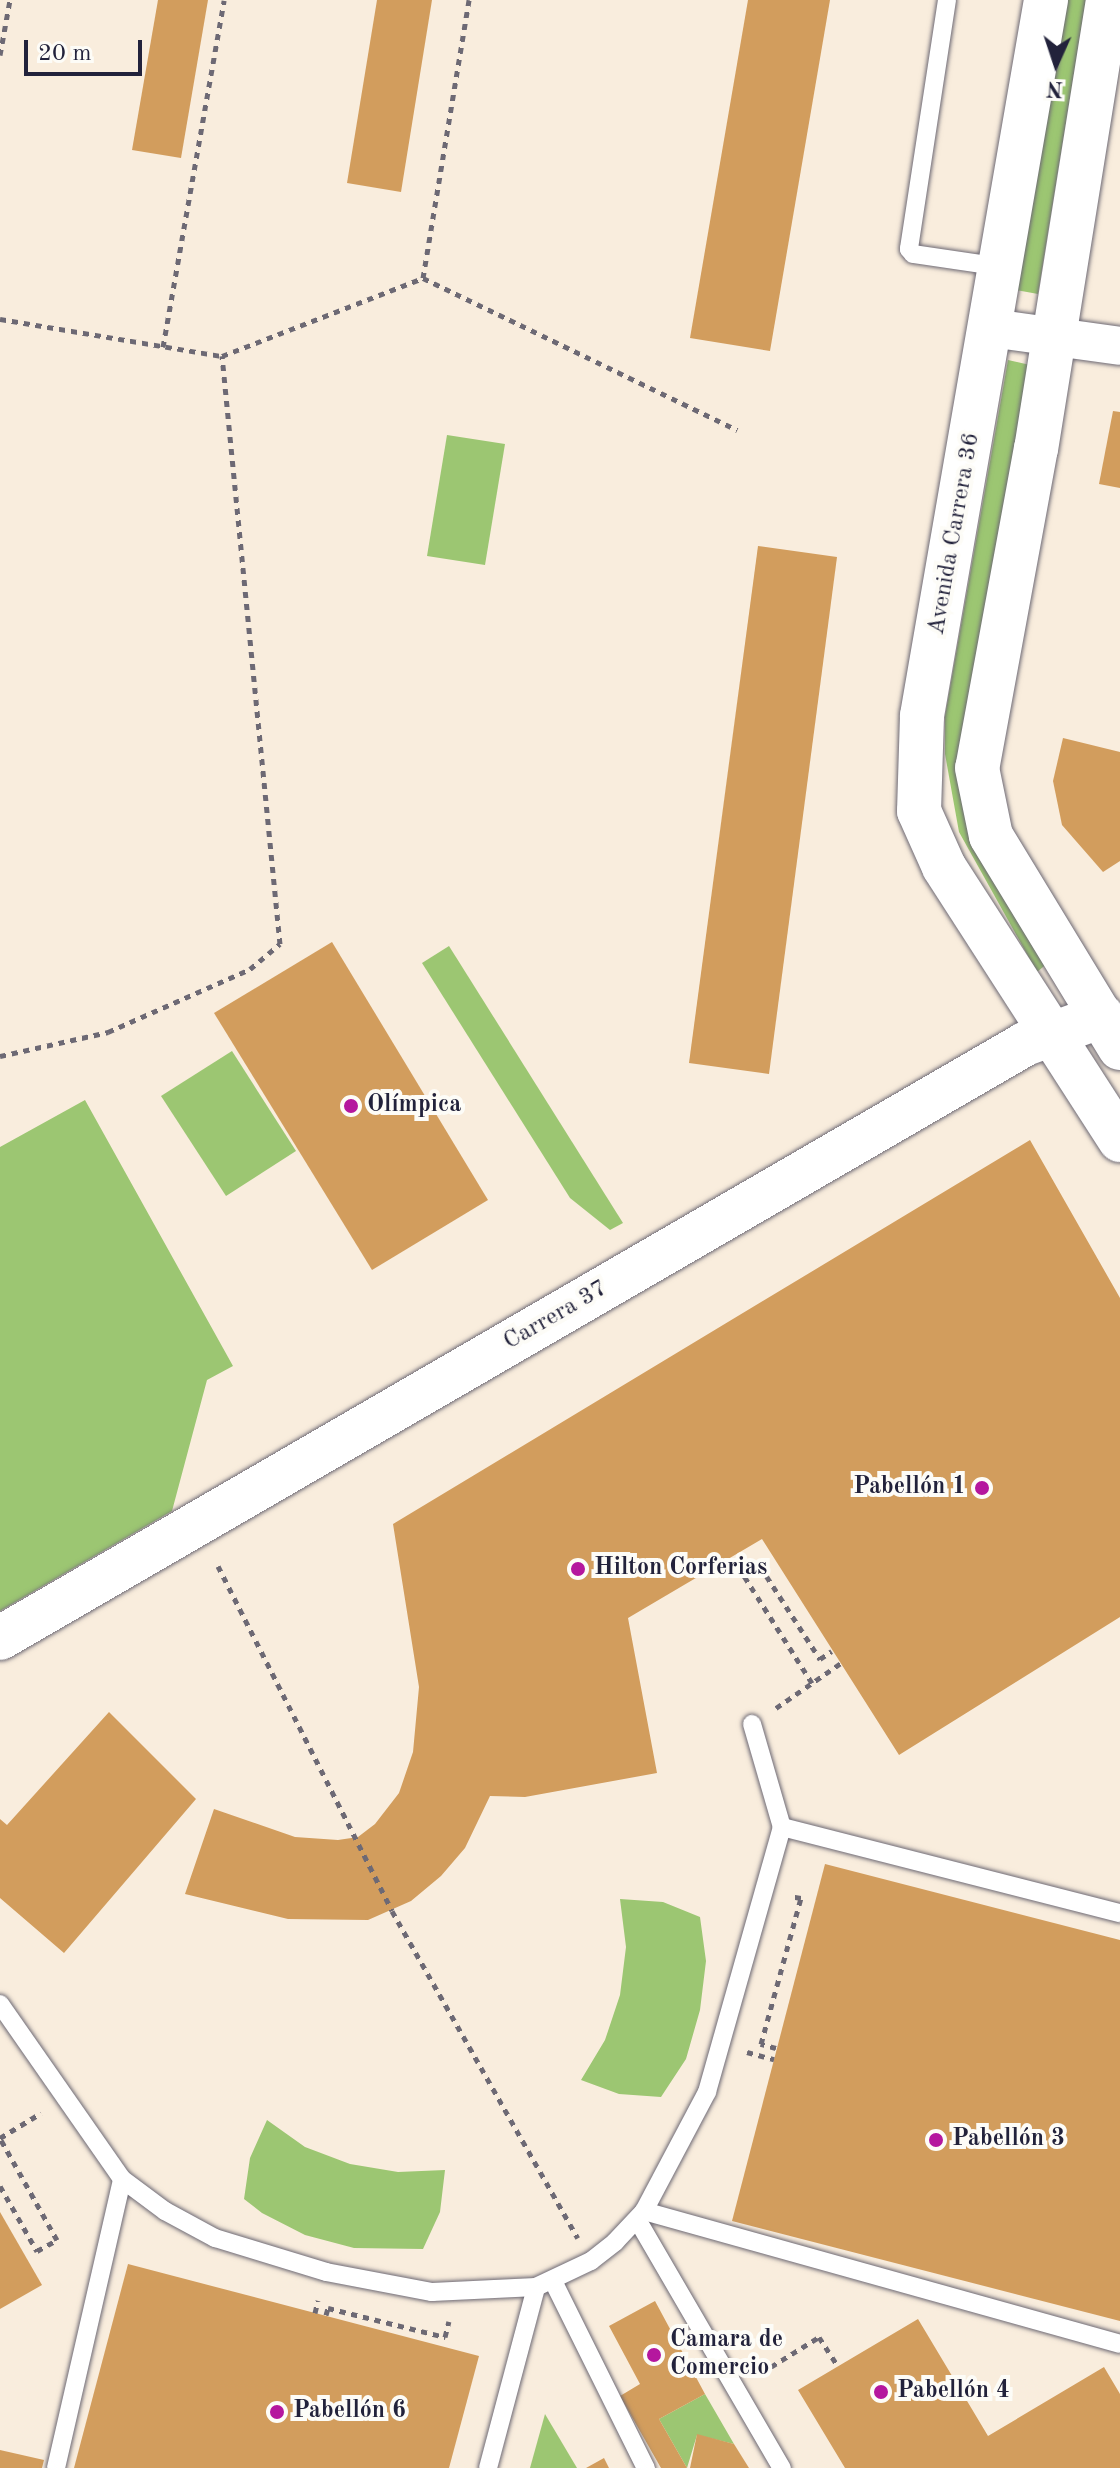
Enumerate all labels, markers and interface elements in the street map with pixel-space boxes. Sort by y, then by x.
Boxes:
scale bar [28,24,146,74]
north arrow [1016,24,1096,104]
text: 20 m [38,42,92,66]
text: N [1046,77,1064,99]
street label: Avenida Carrera 36 [923,431,987,637]
place label: Olímpica [367,1092,461,1120]
marker: Olímpica [342,1097,360,1115]
street label: Carrera 37 [499,1275,613,1357]
place label: Pabellón 1 [853,1474,966,1502]
marker: Pabellón 1 [973,1479,991,1497]
place label: Hilton Corferias [594,1555,767,1583]
marker: Hilton Corferias [569,1560,587,1578]
place label: Pabellón 3 [952,2126,1065,2154]
marker: Pabellón 3 [927,2131,945,2149]
place label: Camara de Comercio [670,2327,783,2383]
marker: Camara de Comercio [645,2346,663,2364]
place label: Pabellón 4 [897,2378,1010,2406]
marker: Pabellón 4 [872,2383,890,2401]
place label: Pabellón 6 [293,2398,406,2426]
marker: Pabellón 6 [268,2403,286,2421]

